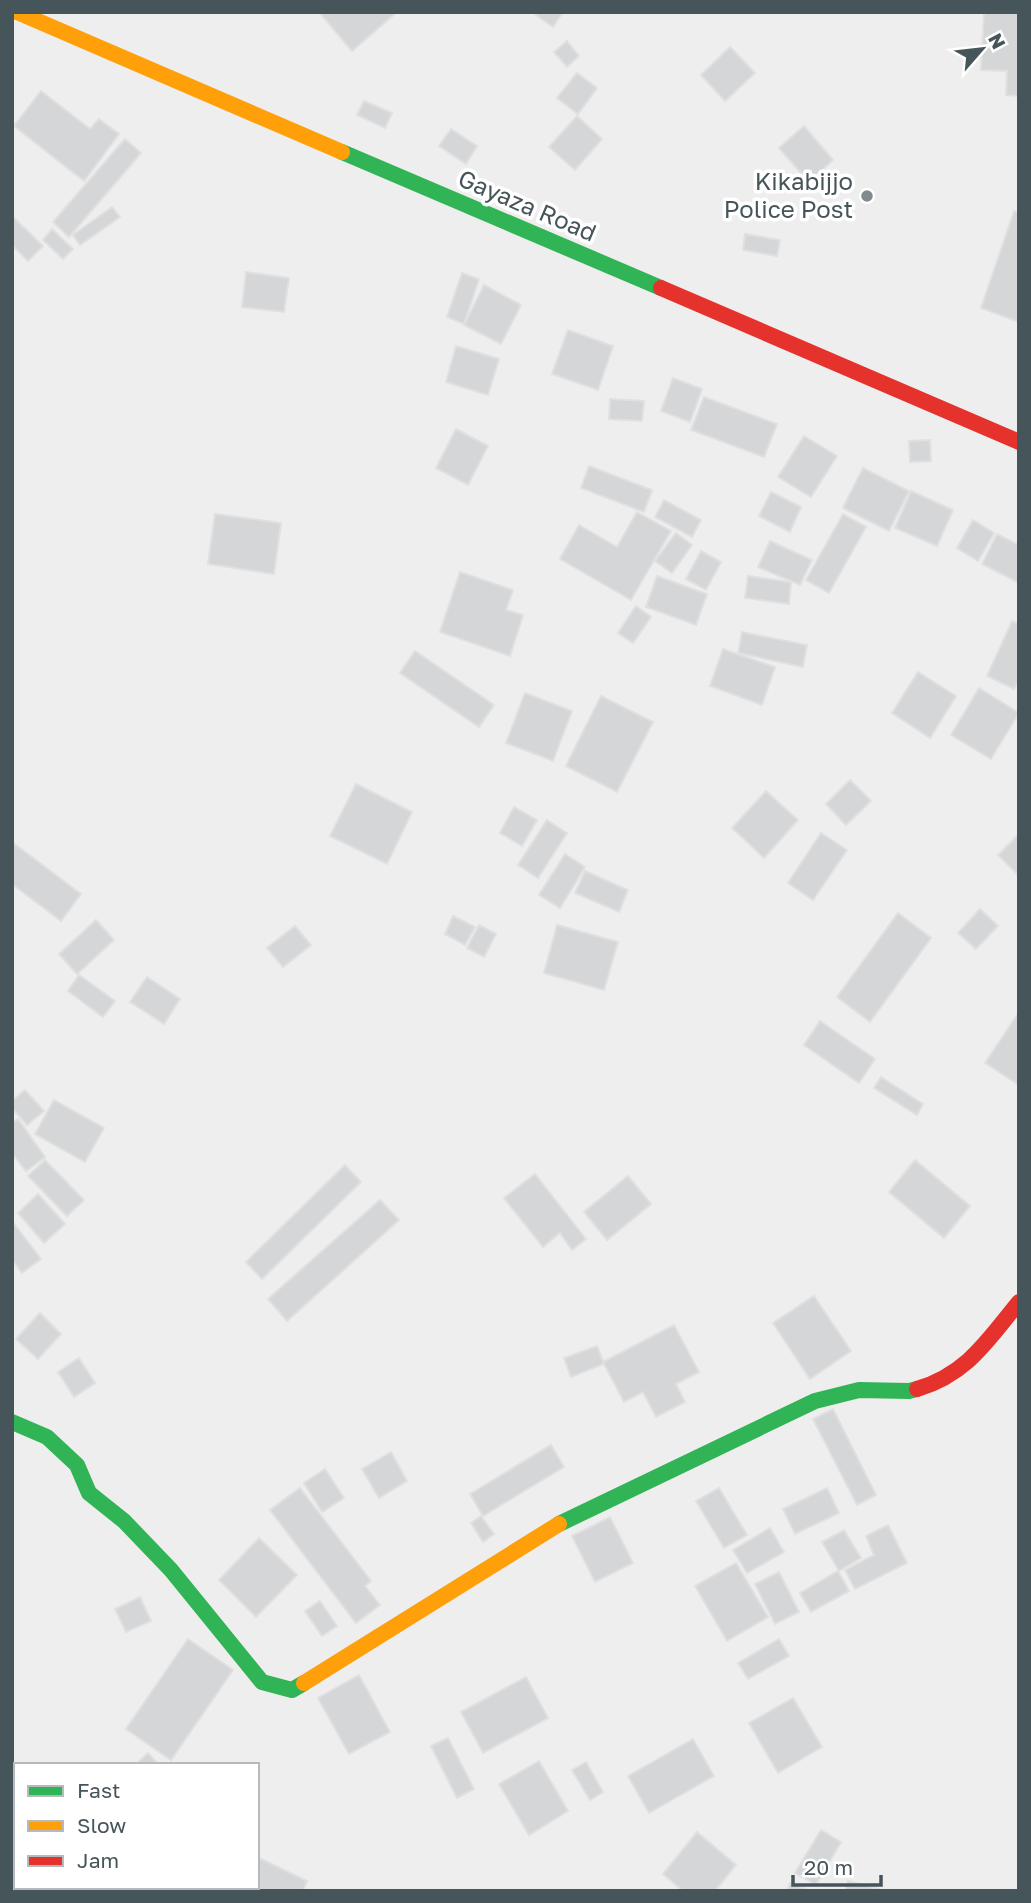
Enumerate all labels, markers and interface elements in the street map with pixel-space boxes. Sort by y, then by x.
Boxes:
north arrow [947,14,1017,84]
text: N [984,29,1011,53]
street label: Gayaza Road [454,163,601,247]
place label: Kikabijjo Police Post [724,166,853,223]
marker: Kikabijjo Police Post [859,188,875,204]
legend [14,1763,259,1889]
text: Fast [77,1777,120,1803]
text: Slow [77,1812,126,1838]
scale bar [793,1843,880,1887]
text: Jam [77,1847,119,1873]
text: 20 m [804,1854,853,1880]

